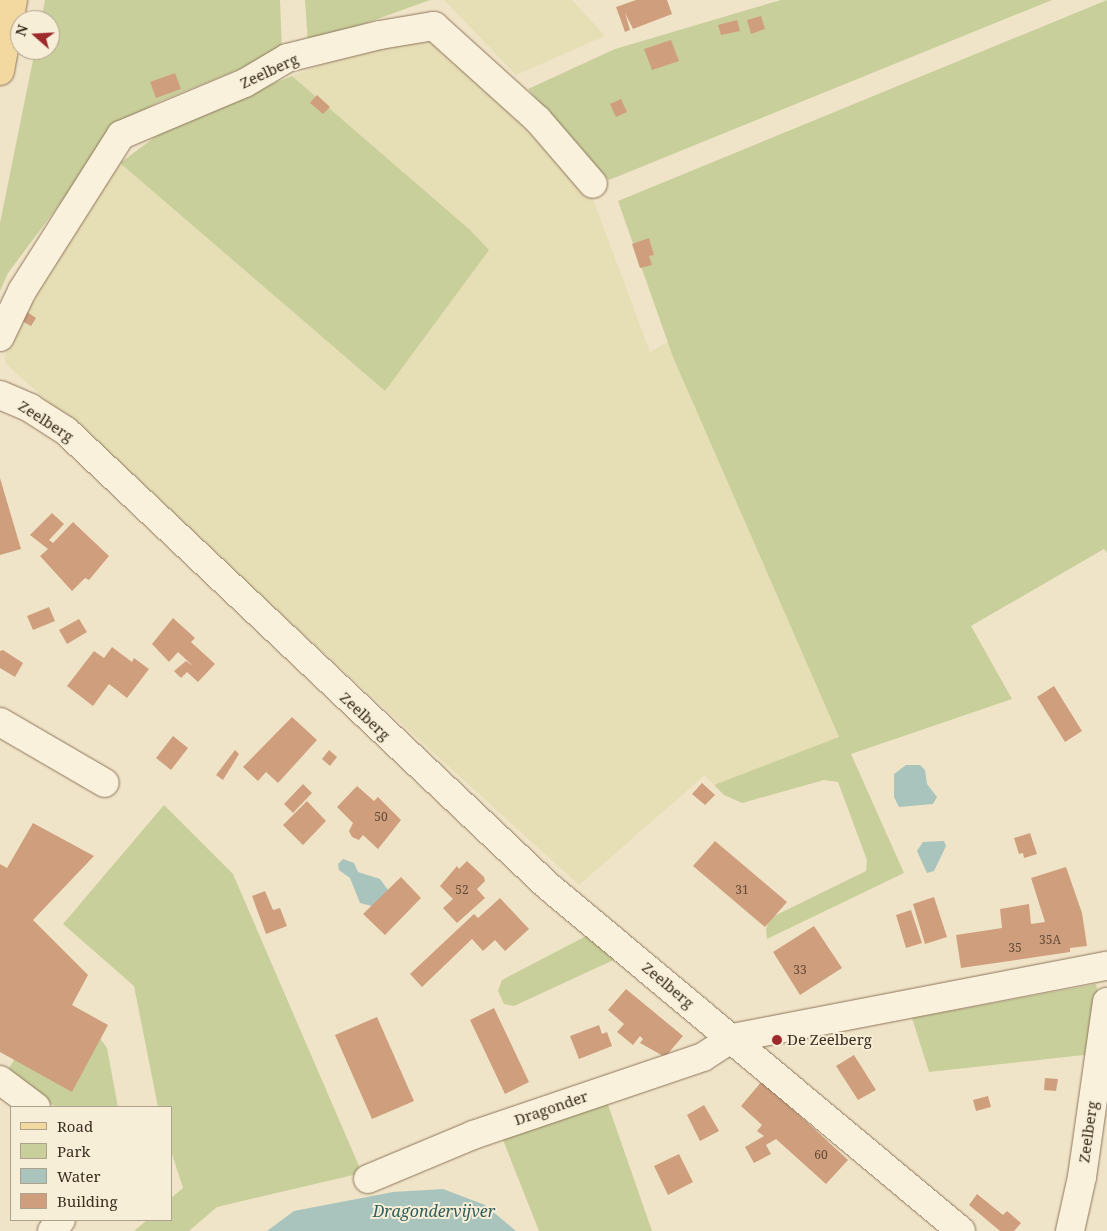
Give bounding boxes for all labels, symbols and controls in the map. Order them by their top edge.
north arrow [10,10,60,60]
text: N [11,22,32,39]
street label: Zeelberg [237,50,301,92]
street label: Zeelberg [15,397,77,445]
street label: Zeelberg [336,688,394,744]
house number: 50 [374,810,388,824]
house number: 52 [455,883,469,897]
house number: 31 [735,883,749,897]
house number: 35A [1039,933,1061,947]
house number: 35 [1008,941,1022,955]
street label: Zeelberg [638,958,698,1012]
house number: 33 [793,963,807,977]
place label: De Zeelberg [787,1031,872,1049]
marker: De Zeelberg [771,1034,783,1046]
street label: Dragonder [512,1087,590,1129]
street label: Zeelberg [1075,1100,1101,1164]
legend [10,1106,172,1221]
text: Road [57,1116,93,1136]
text: Park [57,1141,90,1161]
house number: 60 [814,1148,828,1162]
text: Water [57,1166,100,1186]
text: Building [57,1191,118,1211]
water label: Dragondervijver [373,1201,495,1221]

